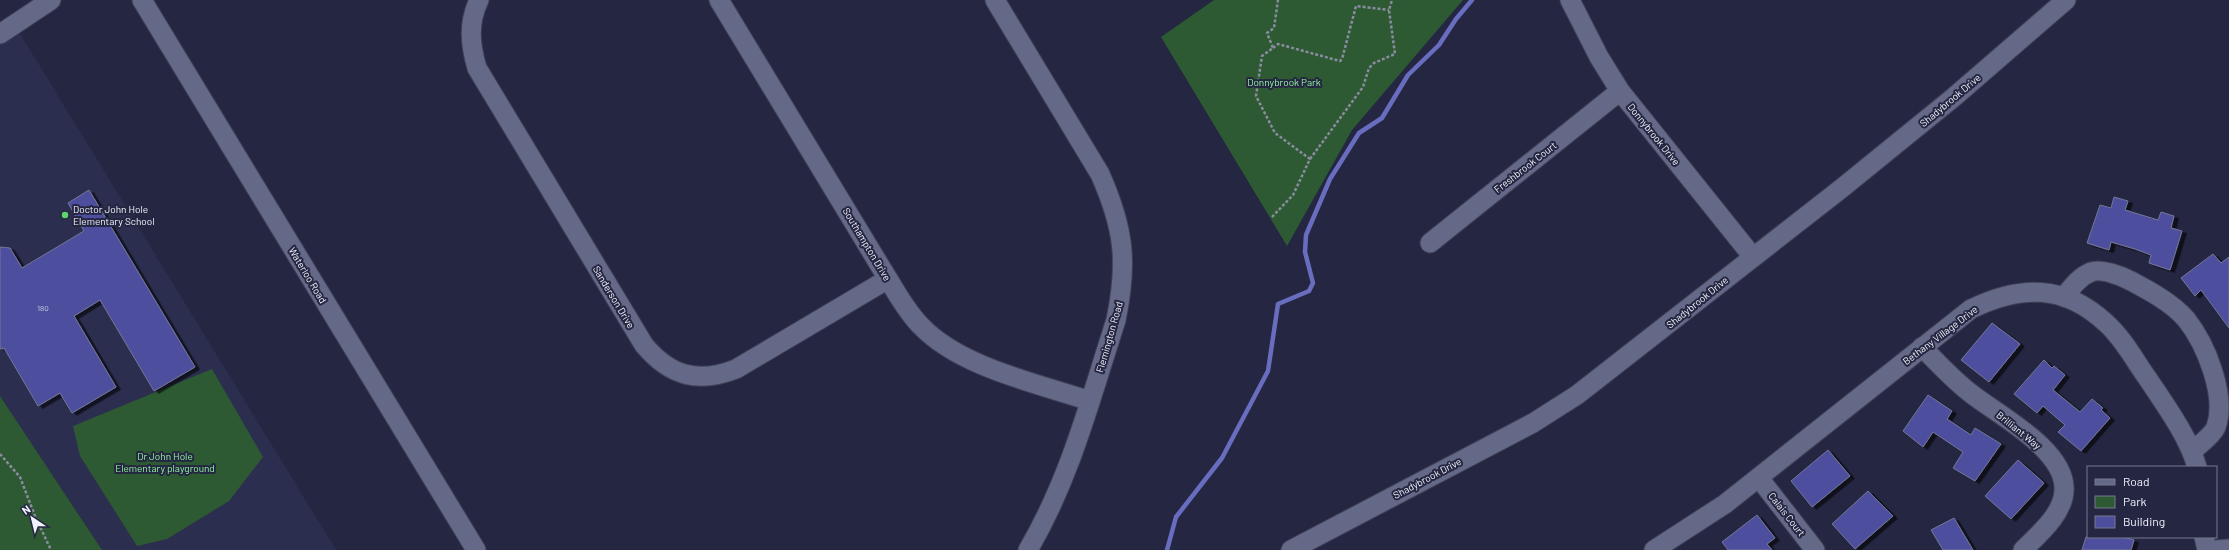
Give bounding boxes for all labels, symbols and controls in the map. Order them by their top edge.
street label: Shadybrook Drive [1917,71,1983,129]
park label: Donnybrook Park [1247,76,1321,88]
street label: Donnybrook Drive [1625,101,1683,167]
street label: Freshbrook Court [1491,139,1559,195]
place label: Doctor John Hole Elementary School [73,203,154,227]
street label: Southampton Drive [840,205,894,283]
marker: Doctor John Hole Elementary School [60,210,70,220]
street label: Waterloo Road [287,245,329,305]
street label: Sanderson Drive [591,264,637,330]
street label: Shadybrook Drive [1664,274,1730,330]
street label: Flemington Road [1093,300,1125,374]
house number: 180 [37,303,49,313]
street label: Bethany Village Drive [1900,303,1980,367]
street label: Brilliant Way [1994,408,2044,452]
park label: Dr John Hole Elementary playground [115,450,215,474]
street label: Shadybrook Drive [1391,455,1463,501]
legend [2087,466,2217,538]
text: Road [2123,474,2150,488]
street label: Calais Court [1766,490,1808,539]
text: Park [2123,494,2147,508]
north arrow [12,498,52,538]
text: N [19,502,33,517]
text: Building [2123,514,2165,528]

